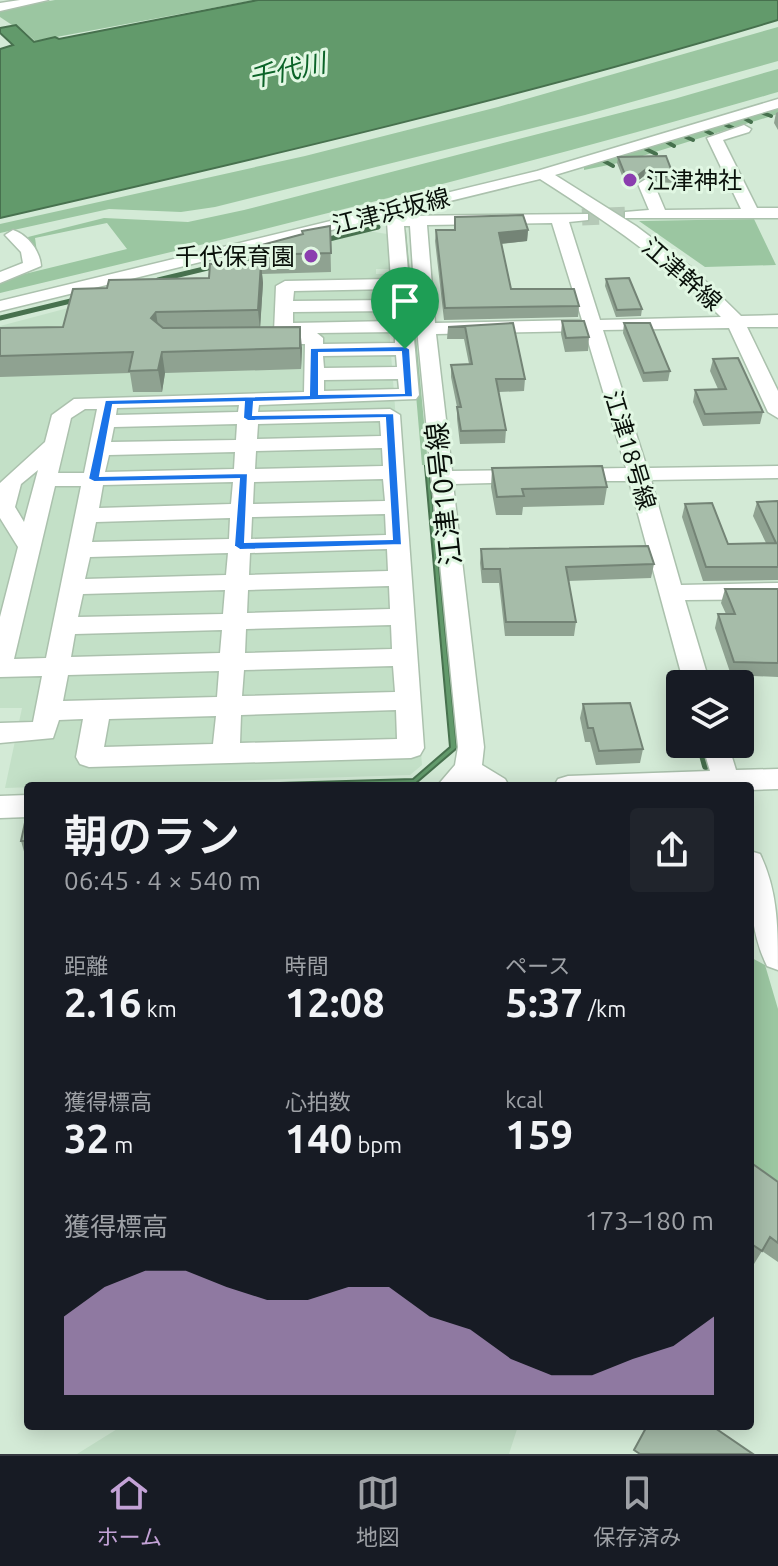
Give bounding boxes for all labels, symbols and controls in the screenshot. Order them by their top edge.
water label: 千代川 [246,47,331,92]
place label: 江津神社 [646,167,742,194]
marker: 江津神社 [621,171,639,189]
street label: 江津浜坂線 [330,183,452,239]
street label: 江津幹線 [637,232,727,316]
place label: 千代保育園 [175,243,295,270]
marker: 千代保育園 [302,247,320,265]
pin [371,267,439,349]
icon: arrive [383,279,427,323]
street label: 江津18号線 [599,387,661,513]
street label: 江津10号線 [420,421,466,567]
map controls [666,670,754,758]
button: layers [666,670,754,758]
button: share [630,808,714,892]
text: 朝のラン [64,811,240,860]
text: 06:45 · 4 × 540 m [64,866,261,895]
text: 距離 [64,953,108,978]
text: 時間 [285,953,329,978]
text: ペース [505,953,570,978]
text: 2.16 [64,980,142,1025]
text: 12:08 [285,980,385,1025]
text: 5:37 [505,980,583,1025]
text: km [142,996,177,1021]
text: /km [583,996,626,1021]
text: kcal [505,1087,543,1112]
text: 獲得標高 [64,1089,152,1114]
text: 心拍数 [285,1089,351,1114]
text: 159 [505,1112,573,1157]
text: 32 [64,1116,109,1161]
text: 140 [285,1116,352,1161]
text: m [109,1132,133,1157]
text: bpm [352,1132,402,1157]
text: 173–180 m [585,1206,714,1235]
text: 獲得標高 [64,1212,168,1241]
tab: ホーム [97,1471,162,1551]
tab: 地図 [356,1471,400,1551]
tab: 保存済み [593,1471,681,1551]

